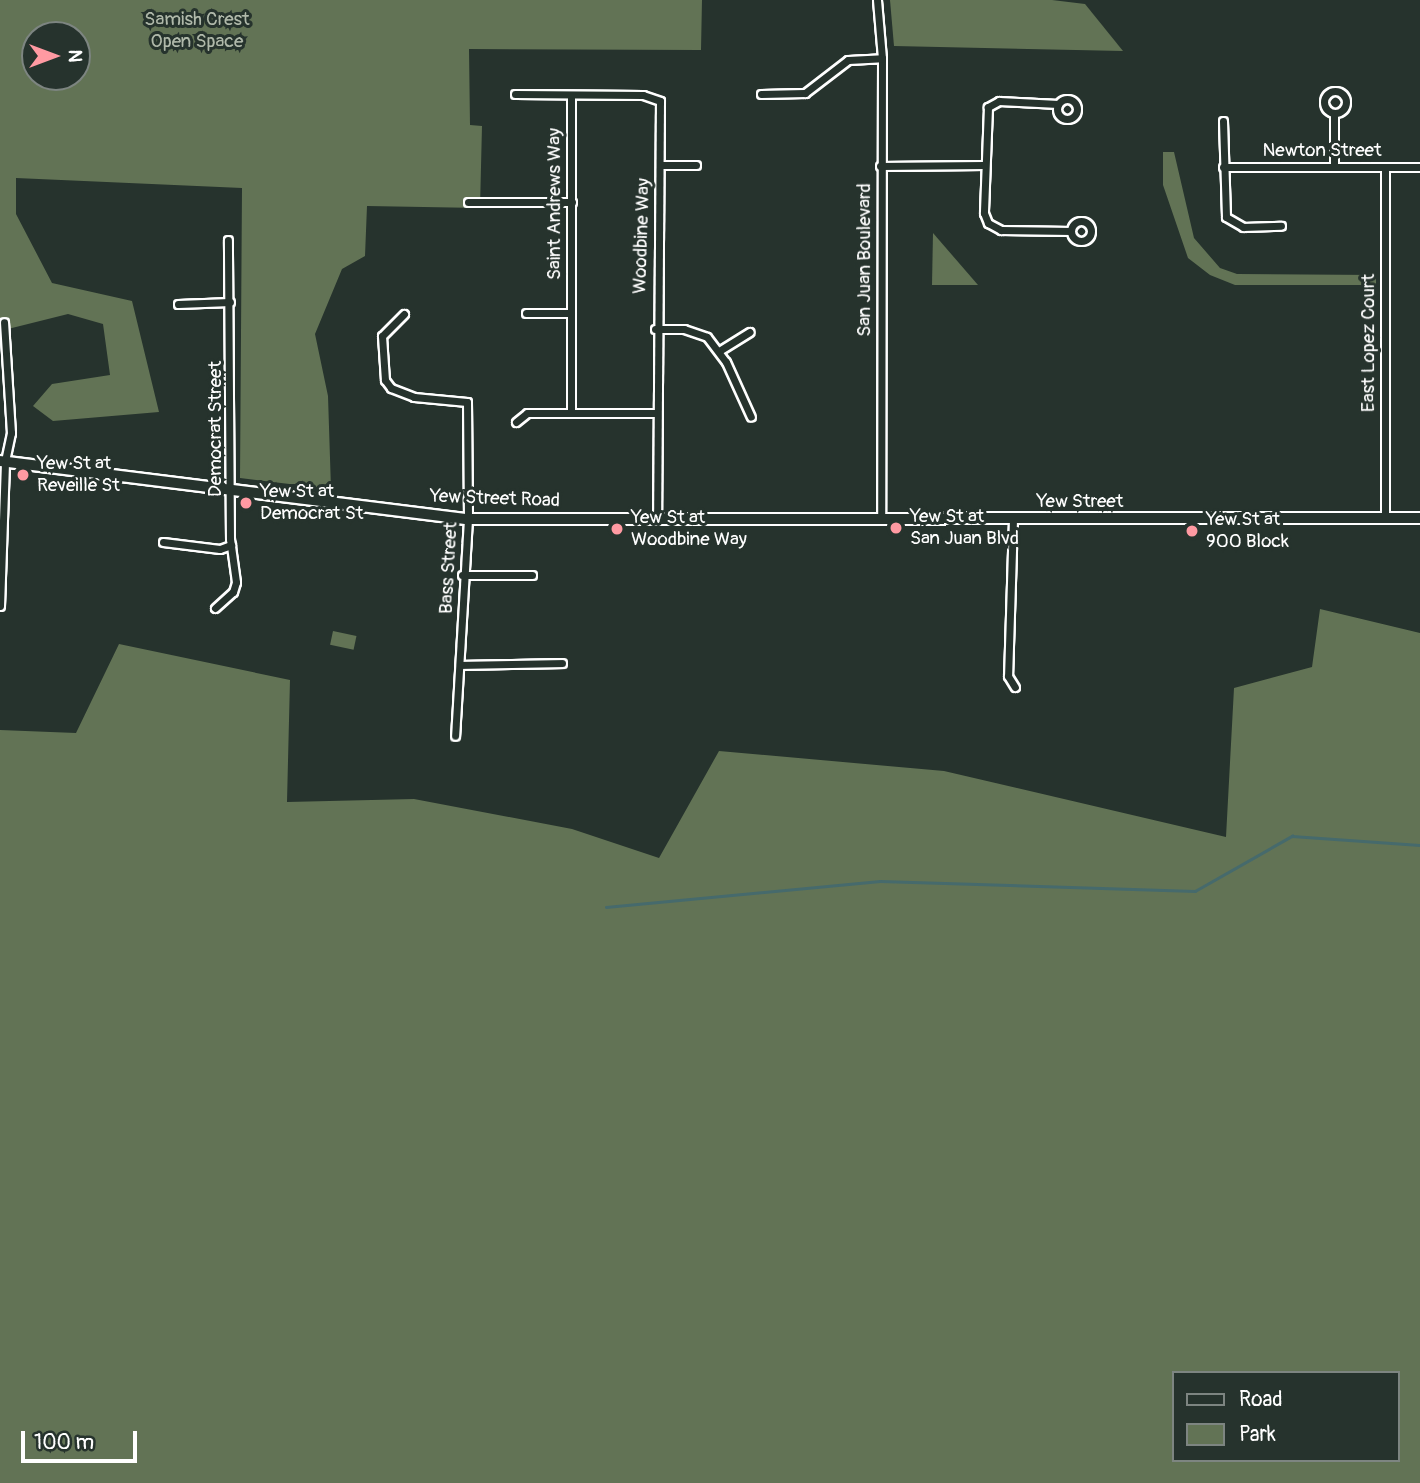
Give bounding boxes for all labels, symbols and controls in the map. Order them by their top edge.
park label: Samish Crest Open Space [144,9,250,53]
north arrow [21,21,91,91]
text: N [63,50,87,62]
street label: Saint Andrews Way [544,128,566,280]
street label: Newton Street [1262,140,1382,162]
street label: Woodbine Way [629,178,655,294]
street label: San Juan Boulevard [854,183,876,337]
street label: East Lopez Court [1358,274,1380,412]
street label: Democrat Street [205,361,227,497]
place label: Yew St at Reveille St [37,453,120,497]
marker: Yew St at Reveille St [15,467,31,483]
place label: Yew St at Democrat St [260,481,363,525]
street label: Yew Street Road [430,485,560,513]
street label: Yew Street [1037,491,1123,513]
marker: Yew St at Democrat St [238,495,254,511]
place label: Yew St at San Juan Blvd [910,506,1019,550]
place label: Yew St at Woodbine Way [631,507,747,551]
place label: Yew St at 900 Block [1206,509,1289,553]
marker: Yew St at San Juan Blvd [888,520,904,536]
street label: Bass Street [435,521,463,615]
marker: Yew St at Woodbine Way [609,521,625,537]
marker: Yew St at 900 Block [1184,523,1200,539]
legend [1172,1371,1399,1462]
text: Road [1239,1386,1283,1413]
scale bar [24,1416,140,1460]
text: Park [1239,1421,1276,1448]
text: 100 m [34,1429,94,1456]

